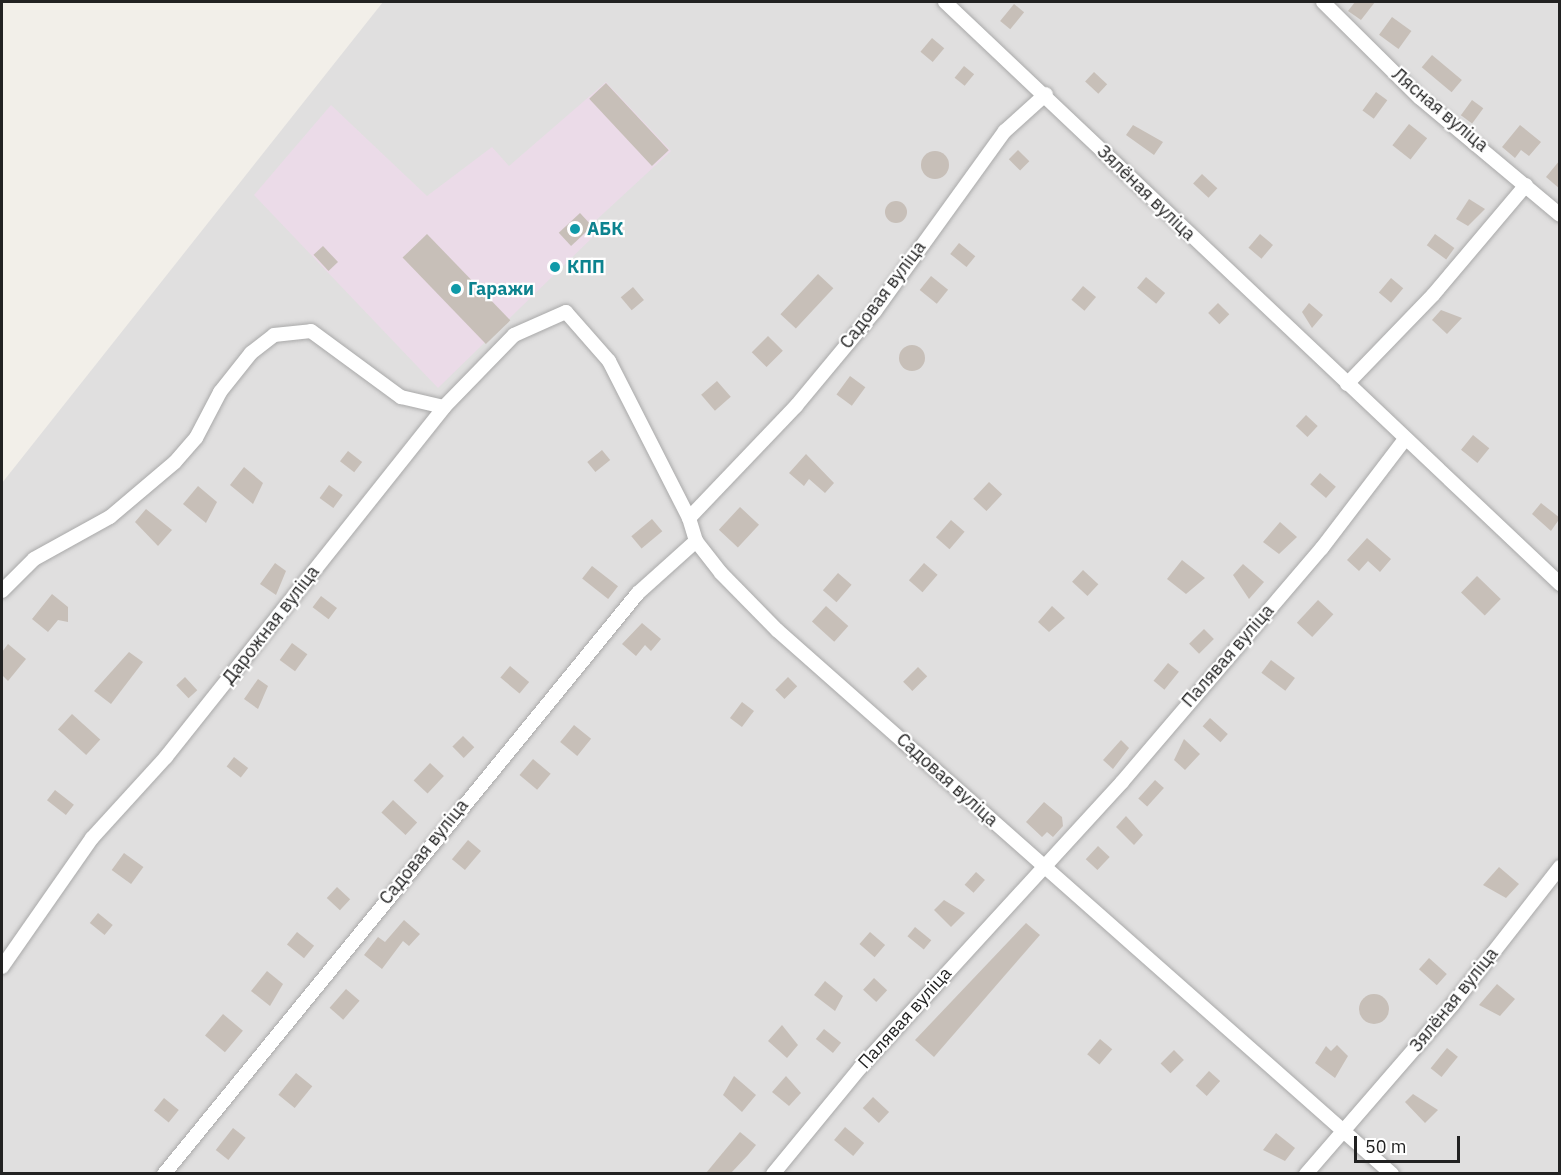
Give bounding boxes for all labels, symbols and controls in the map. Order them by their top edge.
street label: Лясная вуліца [1388,64,1492,156]
street label: Зялёная вуліца [1092,141,1200,245]
place label: АБК [587,218,623,240]
marker: АБК [568,222,582,236]
street label: Садовая вуліца [836,237,930,353]
place label: КПП [567,256,605,278]
marker: КПП [548,260,562,274]
place label: Гаражи [468,278,534,300]
marker: Гаражи [449,282,463,296]
street label: Дарожная вуліца [218,561,324,689]
street label: Палявая вуліца [1177,600,1279,712]
street label: Садовая вуліца [892,729,1002,831]
street label: Садовая вуліца [375,795,473,909]
street label: Зялёная вуліца [1405,943,1503,1057]
street label: Палявая вуліца [854,963,956,1073]
scale bar [1357,1124,1464,1162]
text: 50 m [1365,1135,1407,1158]

